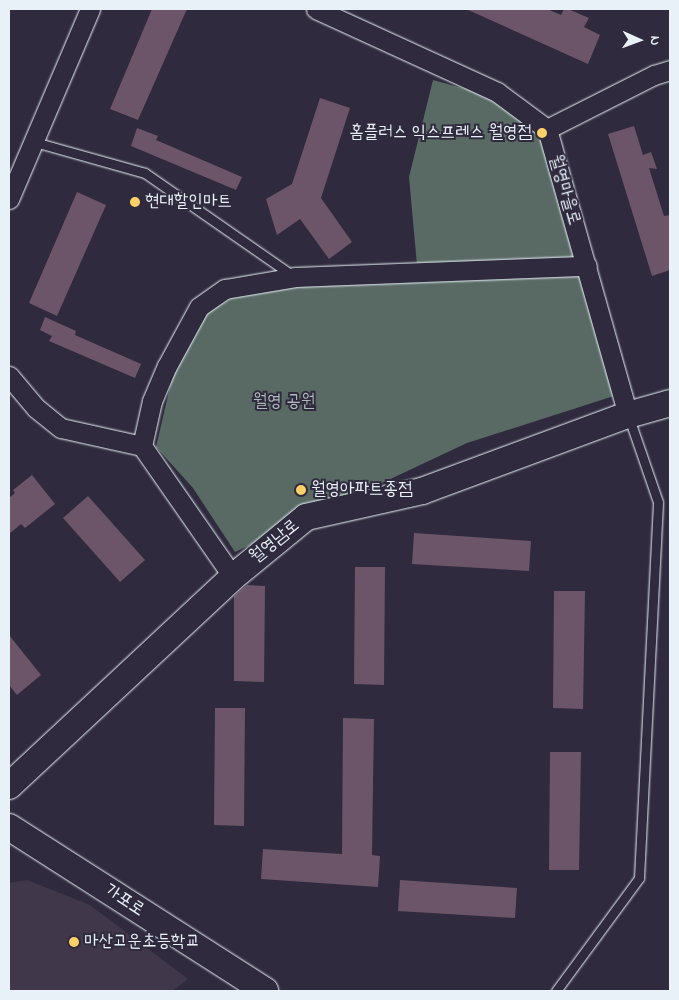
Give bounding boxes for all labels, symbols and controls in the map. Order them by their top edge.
north arrow [614,15,664,65]
text: N [644,35,665,46]
place label: 홈플러스 익스프레스 월영점 [349,122,532,144]
marker: 홈플러스 익스프레스 월영점 [536,127,548,139]
street label: 월영마을로 [544,152,584,228]
place label: 현대할인마트 [145,191,232,213]
marker: 현대할인마트 [129,196,141,208]
park label: 월영 공원 [253,391,315,413]
place label: 월영아파트종점 [311,479,412,501]
marker: 월영아파트종점 [295,484,307,496]
street label: 월영남로 [246,515,304,569]
street label: 가포로 [100,880,148,922]
place label: 마산고운초등학교 [84,931,200,953]
marker: 마산고운초등학교 [68,936,80,948]

